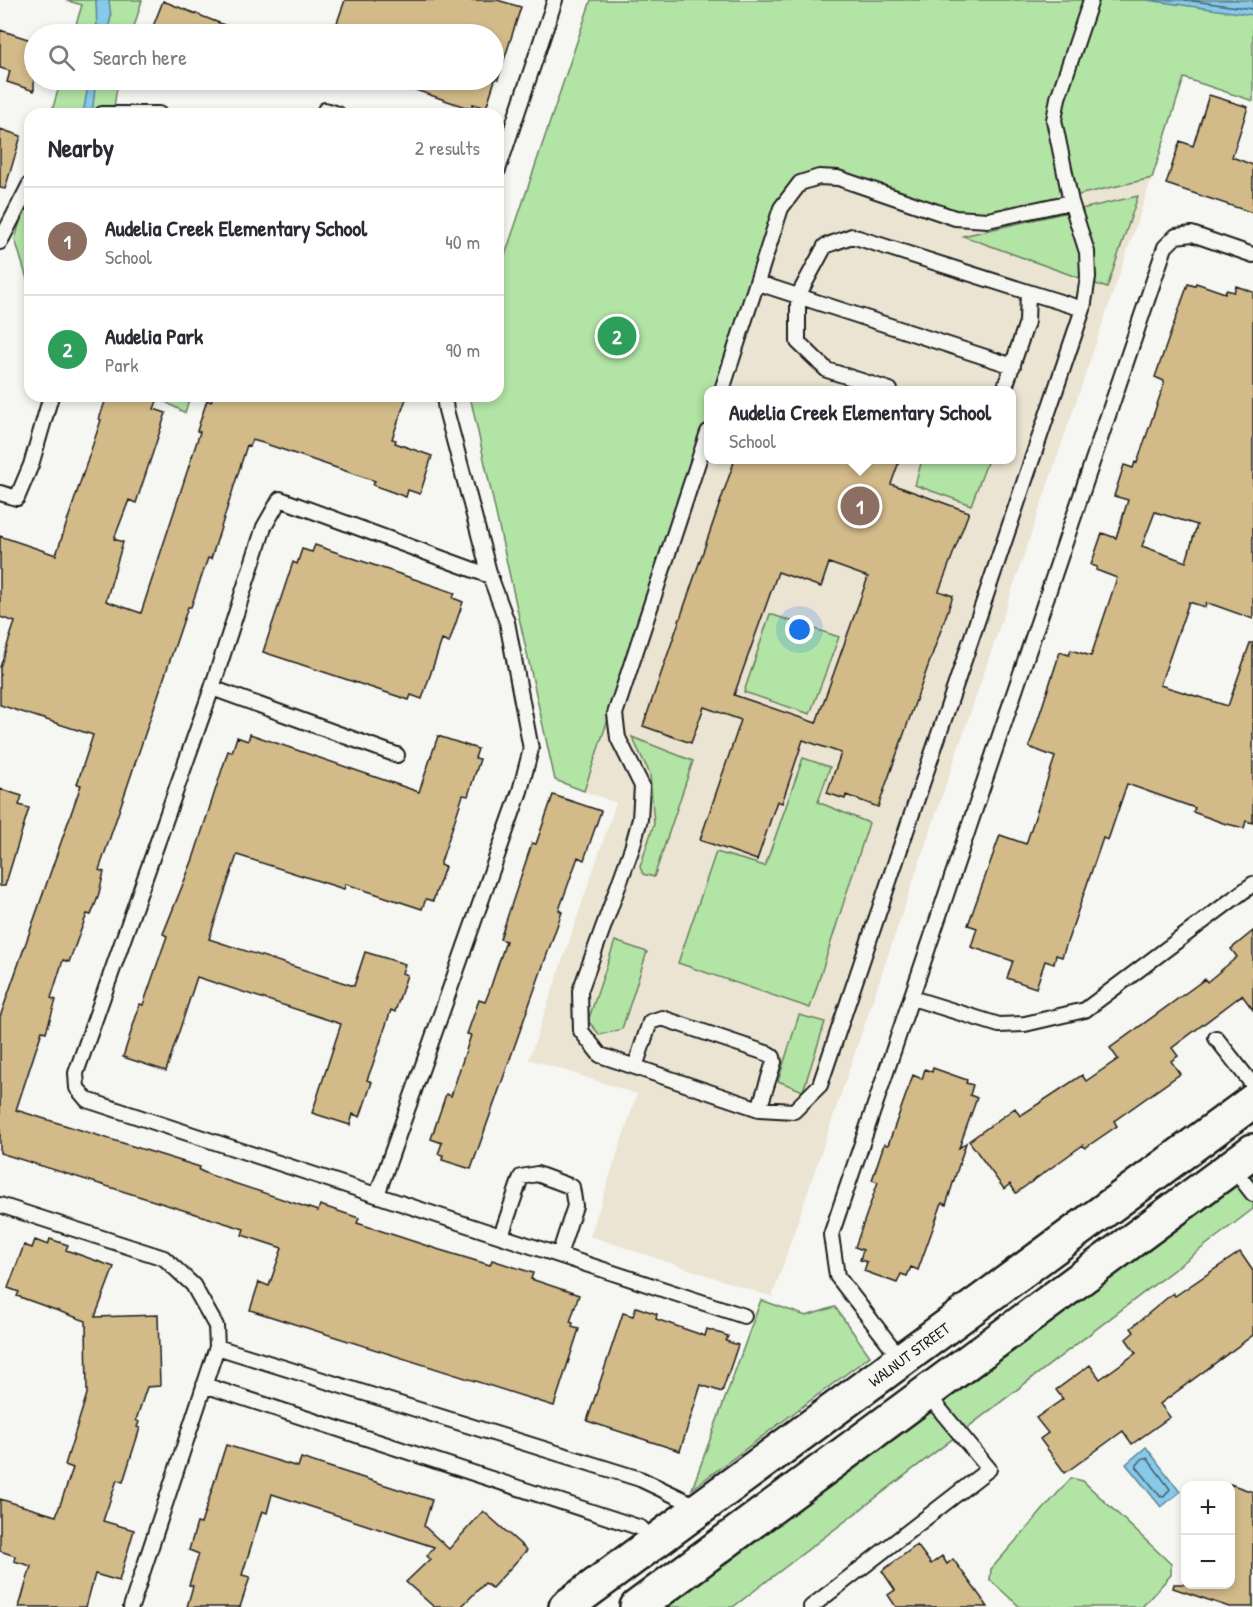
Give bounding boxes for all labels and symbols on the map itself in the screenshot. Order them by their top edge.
pin: 2 [598,314,636,358]
pin: 1 [840,484,880,528]
your location [785,615,814,644]
street label: WALNUT STREET [864,1317,955,1392]

